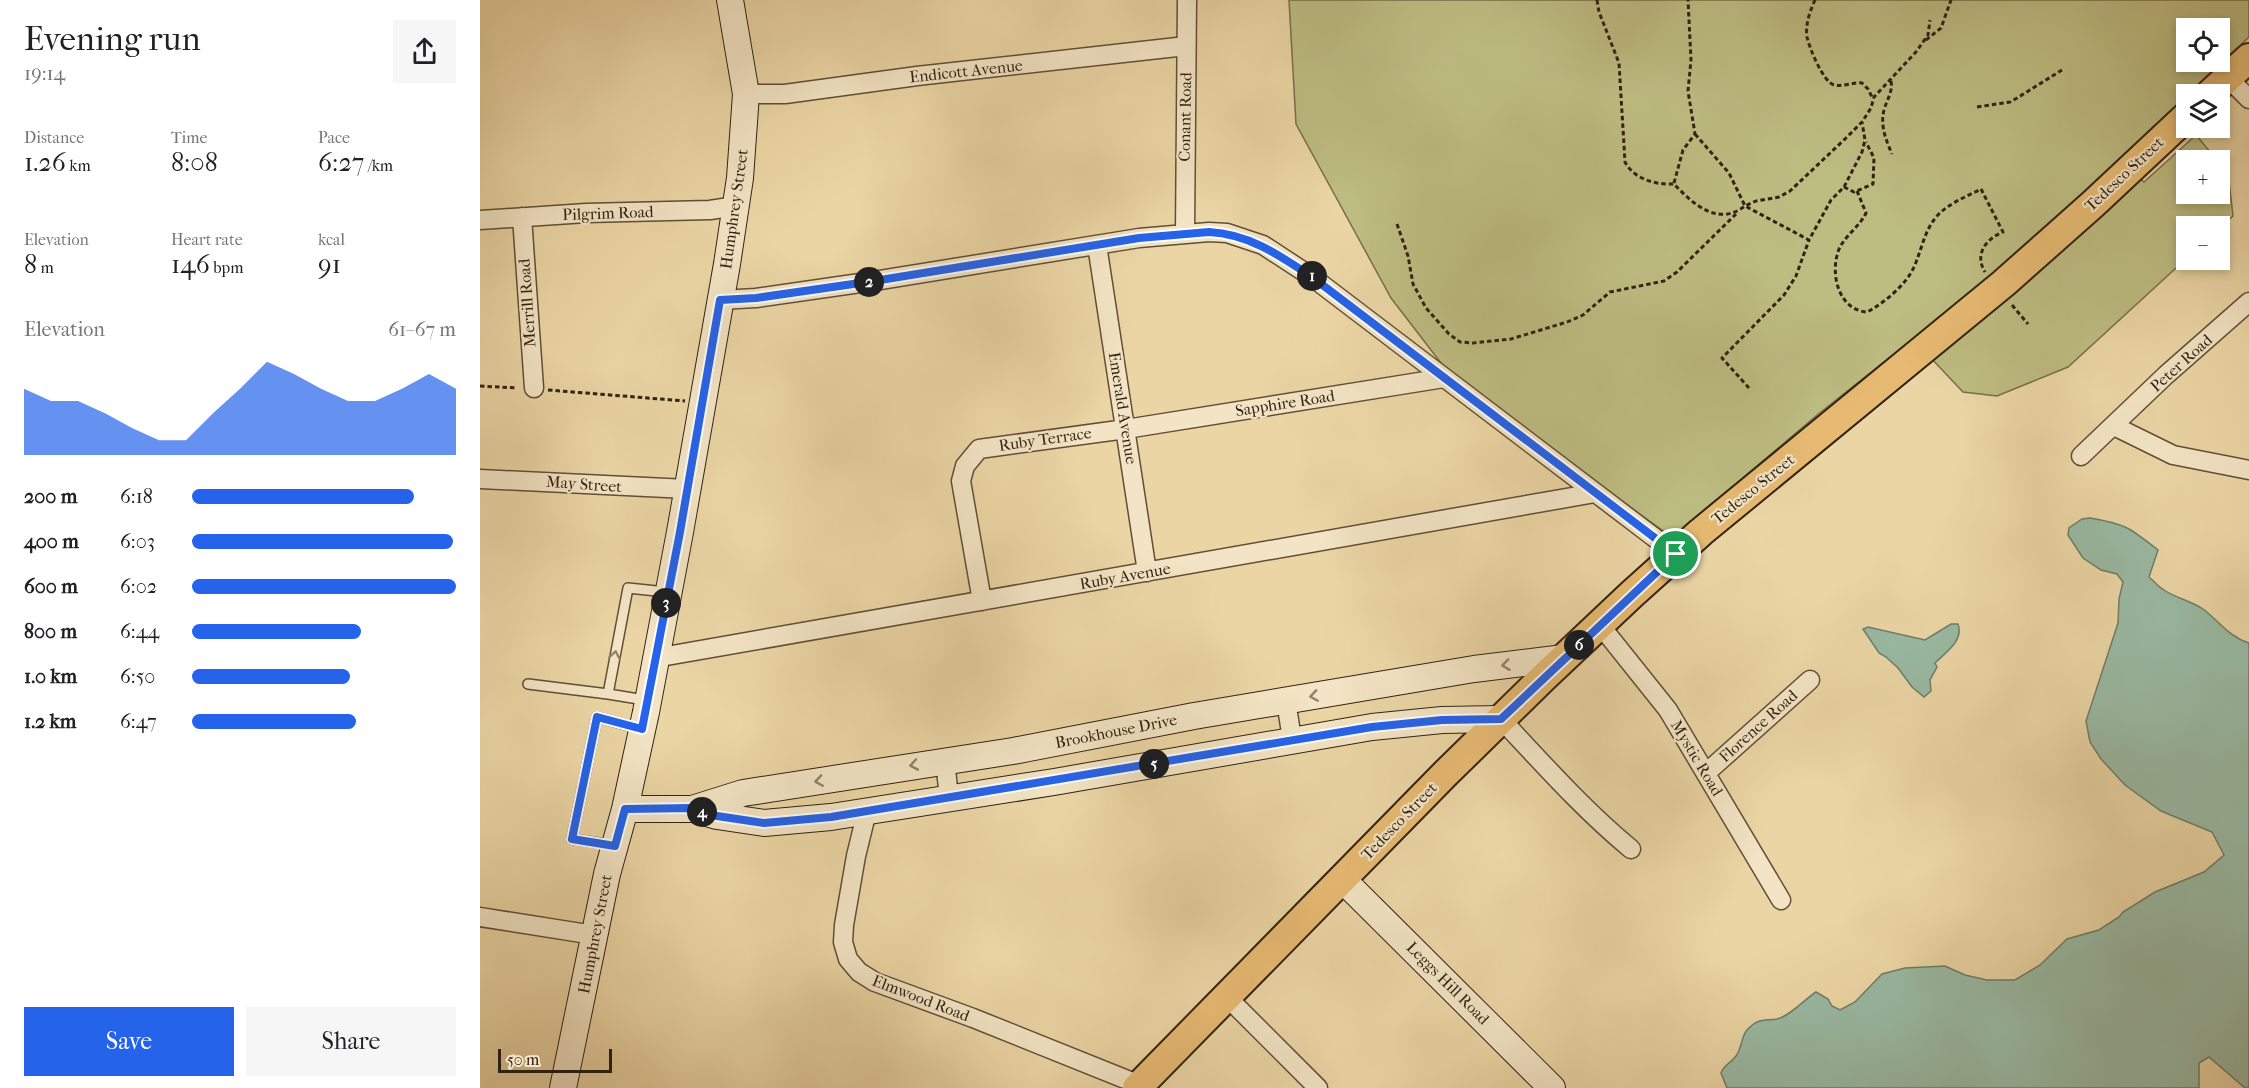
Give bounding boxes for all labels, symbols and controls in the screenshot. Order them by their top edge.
map controls [2176,18,2230,270]
button: locate [2176,18,2230,72]
text: Evening run [24,20,201,59]
button: share [393,20,456,83]
street label: Endicott Avenue [908,56,1024,86]
text: 19:14 [24,62,65,85]
street label: Conant Road [1175,72,1195,162]
button: layers [2176,84,2230,138]
text: Distance [24,128,84,147]
text: Time [171,128,207,147]
text: Pace [318,128,350,147]
street label: Tedesco Street [2081,133,2168,215]
text: 1.26 [24,147,66,178]
text: 8:08 [171,147,218,178]
text: 6:27 [318,147,364,178]
street label: Humphrey Street [716,148,752,270]
button: + [2176,150,2230,204]
text: km [66,156,91,175]
text: /km [364,156,393,175]
street label: Pilgrim Road [562,202,654,224]
button: − [2176,216,2230,270]
text: Elevation [24,230,89,249]
text: Heart rate [171,230,243,249]
text: kcal [318,230,345,249]
text: 8 [24,249,37,280]
text: 146 [171,249,210,280]
text: 91 [318,249,341,280]
text: m [37,258,54,277]
text: bpm [210,258,243,277]
street label: Merrill Road [514,258,540,348]
pin: 1 [1297,261,1327,291]
text: 1 [1309,266,1315,285]
pin: 2 [854,267,884,297]
text: 2 [865,272,873,291]
text: Elevation [24,318,105,341]
text: 61–67 m [388,318,456,341]
street label: Peter Road [2146,330,2216,396]
street label: Emerald Avenue [1105,351,1141,465]
street label: Sapphire Road [1234,386,1336,420]
street label: Ruby Terrace [997,423,1093,455]
street label: Tedesco Street [1708,450,1798,528]
street label: May Street [545,472,623,496]
text: 200 m [24,485,77,508]
text: 6:18 [120,485,153,508]
pin [1650,528,1701,579]
text: 400 m [24,530,79,553]
text: 6:03 [120,530,155,553]
icon: arrive [1659,537,1692,570]
street label: Ruby Avenue [1078,559,1172,593]
text: 600 m [24,575,78,598]
text: 6:02 [120,575,157,598]
pin: 3 [651,588,681,618]
text: 3 [663,593,669,612]
text: 800 m [24,620,77,643]
text: 6:44 [120,620,159,643]
pin: 6 [1564,630,1594,660]
text: 6 [1575,635,1583,654]
one-way arrow [608,650,621,660]
one-way arrow [1502,658,1511,671]
text: 1.0 km [24,665,77,688]
text: 6:50 [120,665,155,688]
street label: Florence Road [1715,686,1801,766]
one-way arrow [1309,690,1318,702]
text: 1.2 km [24,710,77,733]
text: 6:47 [120,710,157,733]
street label: Brookhouse Drive [1053,710,1179,752]
street label: Mystic Road [1667,717,1727,800]
pin: 5 [1139,749,1169,779]
text: 5 [1151,754,1157,773]
one-way arrow [909,758,919,771]
one-way arrow [814,774,823,786]
street label: Tedesco Street [1357,778,1441,864]
pin: 4 [687,797,717,827]
text: 4 [697,802,707,821]
street label: Humphrey Street [574,873,616,995]
street label: Leggs Hill Road [1403,938,1494,1029]
street label: Elmwood Road [870,971,973,1025]
button: Save [24,1007,234,1076]
button: Share [246,1007,456,1076]
scale bar [498,1046,612,1074]
text: 50 m [507,1050,539,1069]

